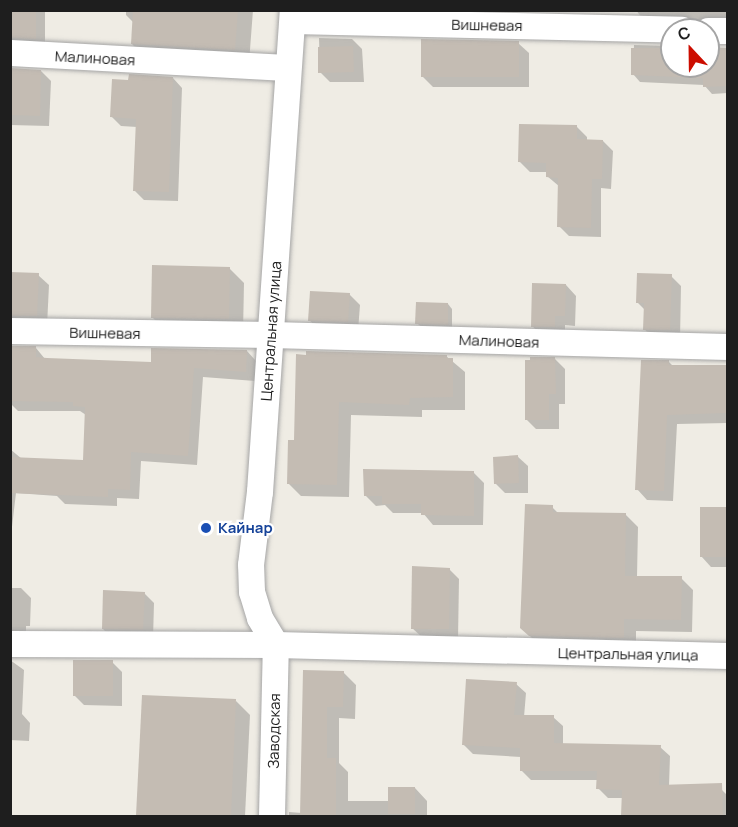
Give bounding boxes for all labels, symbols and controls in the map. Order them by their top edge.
street label: Вишневая [451,15,523,35]
north arrow [660,18,720,78]
text: С [674,21,694,46]
street label: Малиновая [54,47,136,69]
street label: Центральная улица [257,260,285,402]
street label: Вишневая [69,323,141,343]
street label: Малиновая [458,331,540,351]
place label: Кайнар [218,519,273,537]
marker: Кайнар [199,521,213,535]
street label: Центральная улица [558,644,698,664]
street label: Заводская [264,693,284,769]

